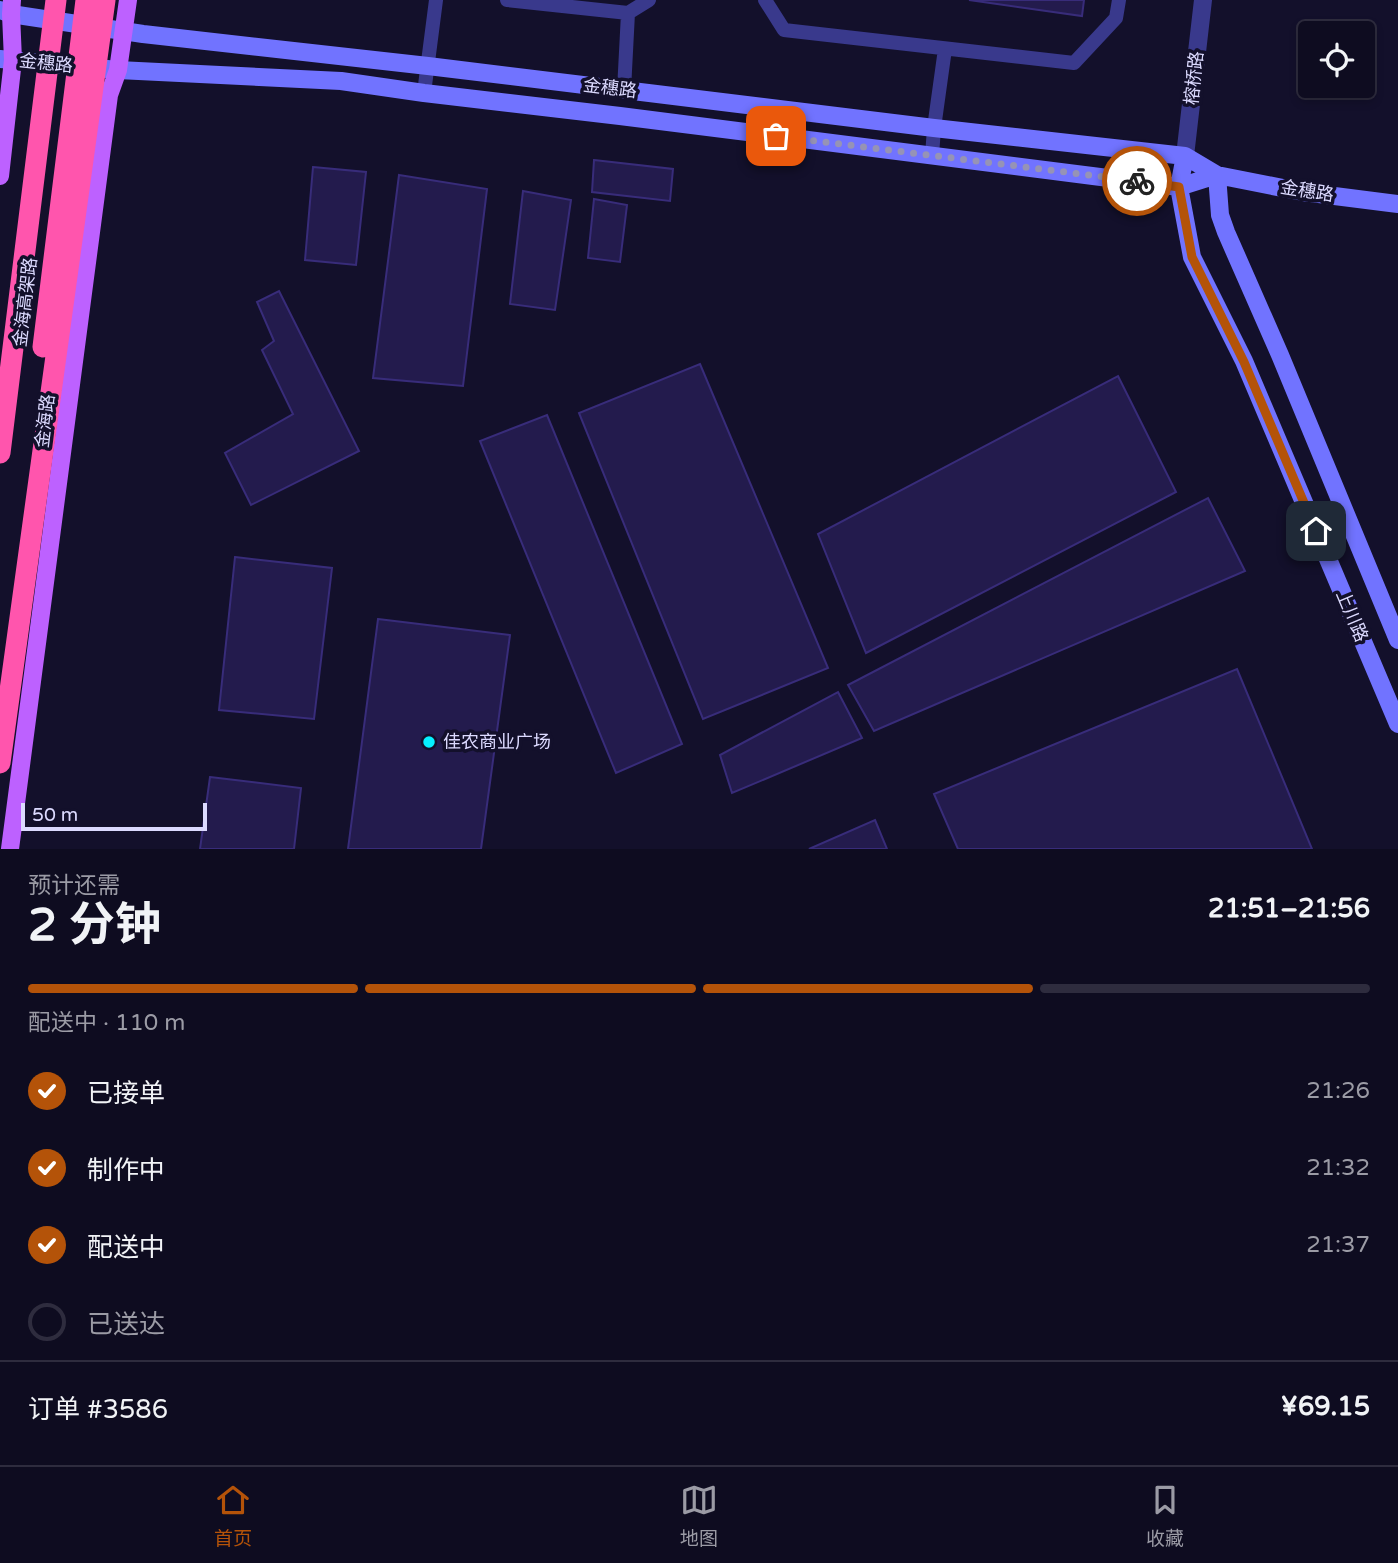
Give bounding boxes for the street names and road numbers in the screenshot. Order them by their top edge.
street label: 金穗路 [18,49,74,77]
street label: 榕桥路 [1180,50,1208,106]
street label: 金穗路 [582,74,638,102]
street label: 金穗路 [1279,176,1335,206]
street label: 金海高架路 [9,256,41,348]
street label: 金海路 [31,393,59,449]
street label: 上川路 [1331,587,1373,645]

